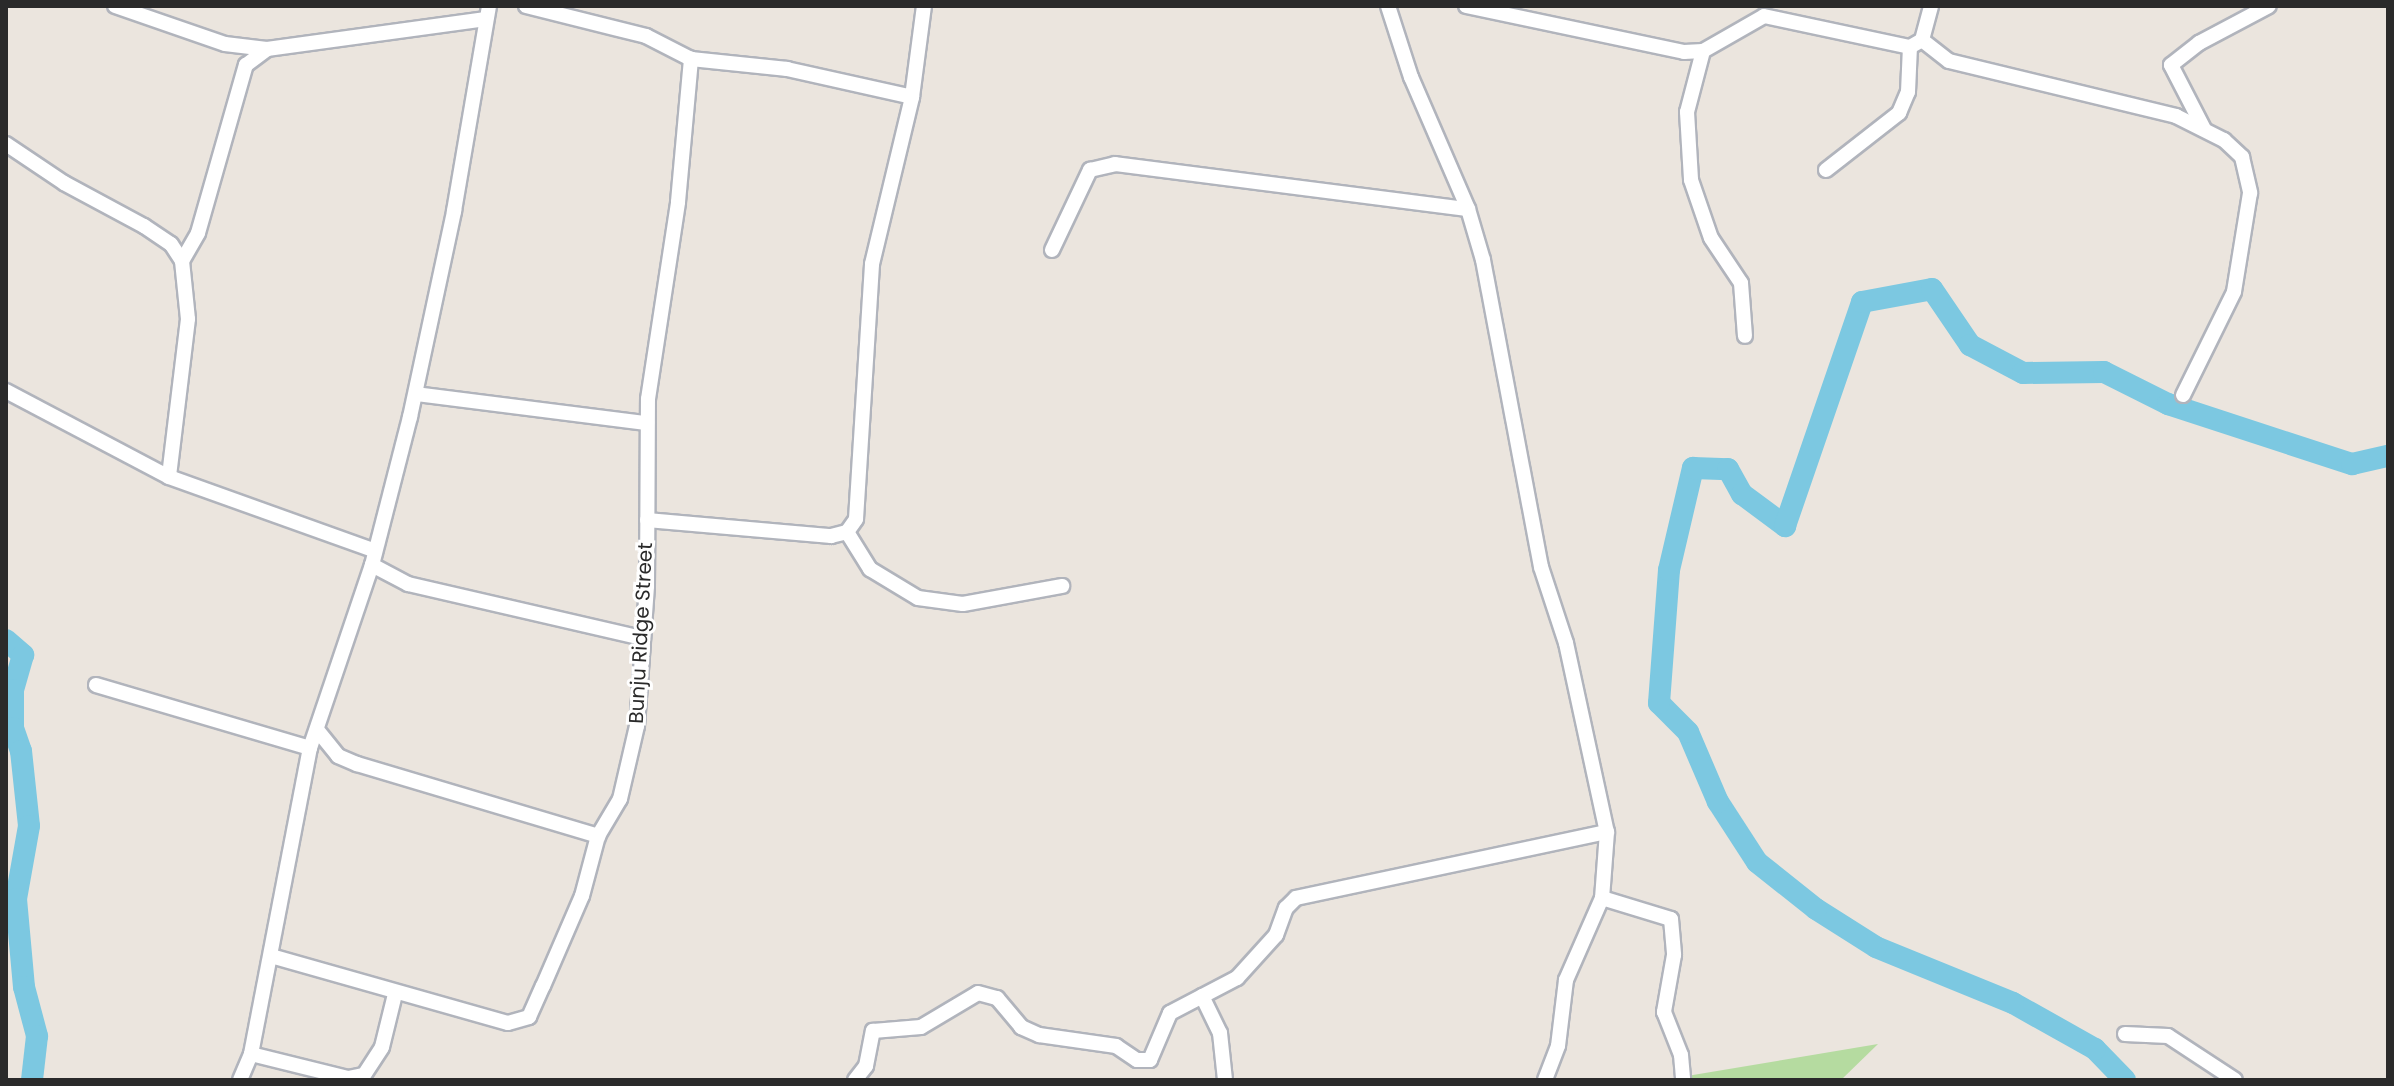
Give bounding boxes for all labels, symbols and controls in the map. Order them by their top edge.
street label: Bunju Ridge Street [624,542,658,724]

